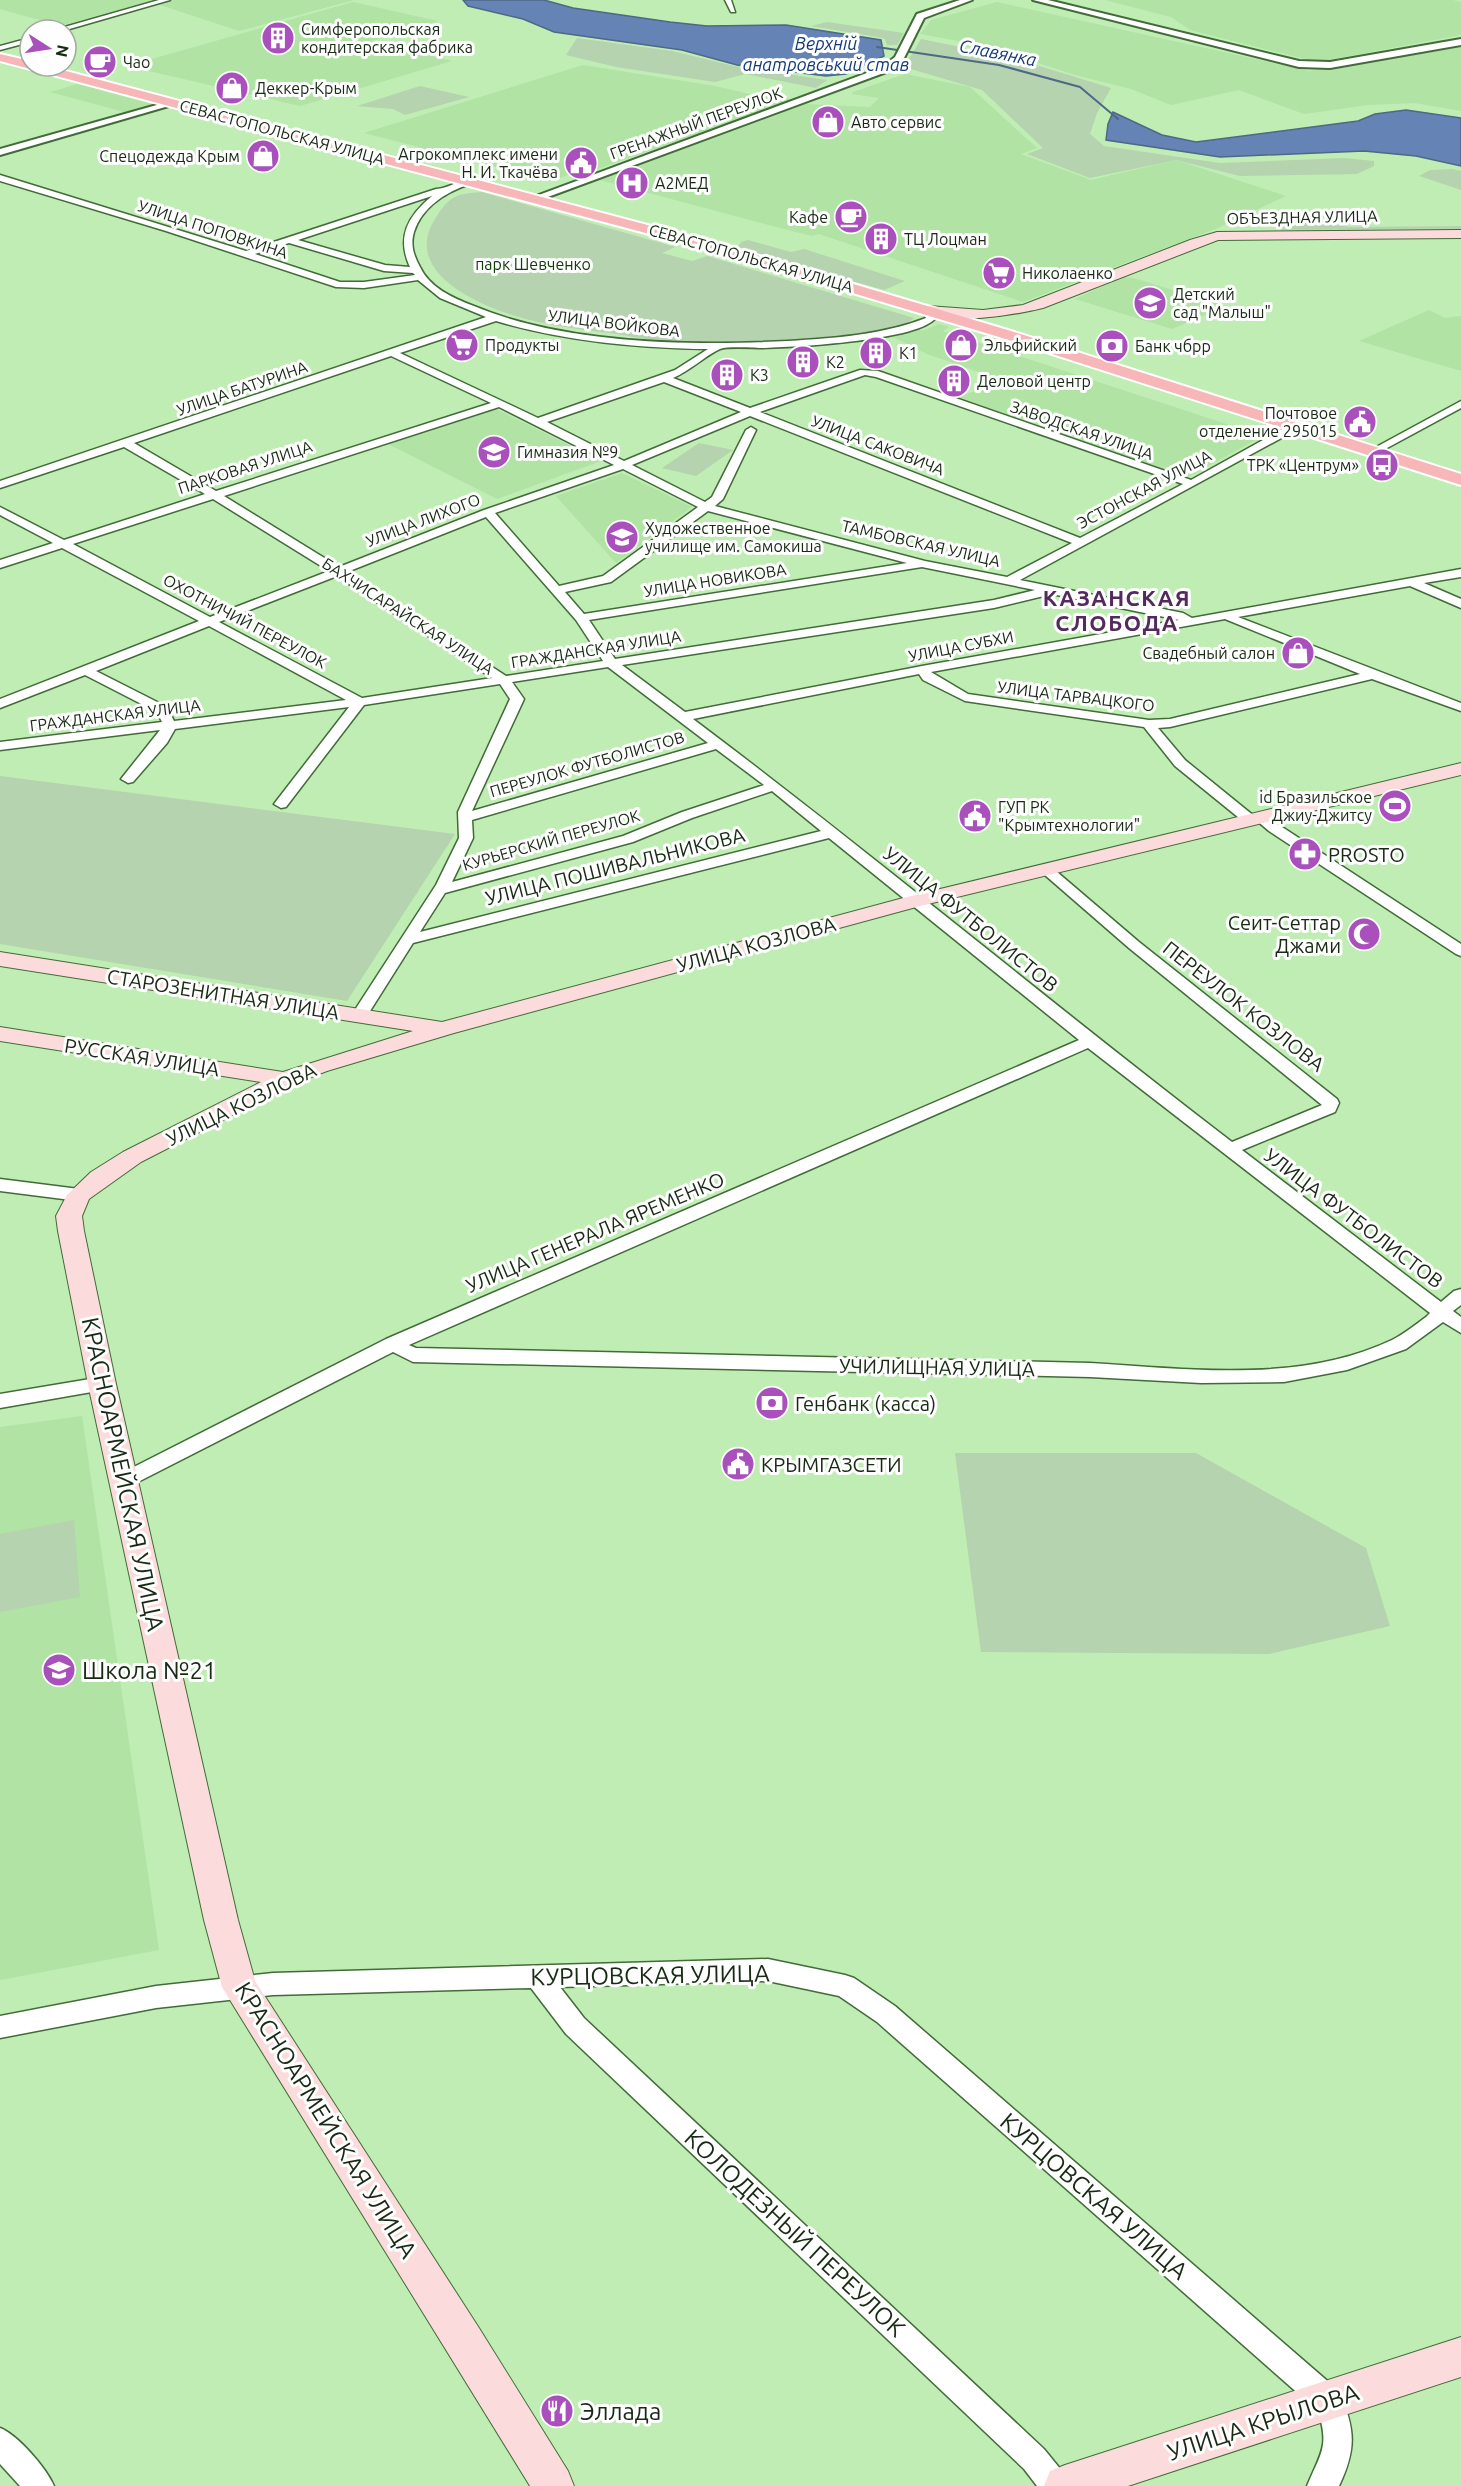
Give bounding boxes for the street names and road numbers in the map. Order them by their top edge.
street label: ГРЕНАЖНЫЙ ПЕРЕУЛОК [607,82,785,163]
street label: СЕВАСТОПОЛЬСКАЯ УЛИЦА [178,96,387,168]
street label: УЛИЦА ПОПОВКИНА [136,196,291,262]
street label: ОБЪЕЗДНАЯ УЛИЦА [1226,207,1378,227]
street label: СЕВАСТОПОЛЬСКАЯ УЛИЦА [647,220,856,296]
street label: УЛИЦА ВОЙКОВА [547,305,682,340]
street label: УЛИЦА БАТУРИНА [174,357,310,419]
street label: ЗАВОДСКАЯ УЛИЦА [1008,397,1156,463]
street label: УЛИЦА САКОВИЧА [809,411,947,479]
street label: ПАРКОВАЯ УЛИЦА [176,437,315,497]
street label: ЭСТОНСКАЯ УЛИЦА [1074,446,1215,532]
street label: УЛИЦА ЛИХОГО [363,490,483,550]
street label: ТАМБОВСКАЯ УЛИЦА [840,516,1002,570]
street label: БАХЧИСАРАЙСКАЯ УЛИЦА [319,553,498,678]
street label: УЛИЦА НОВИКОВА [643,560,788,600]
street label: ОХОТНИЧИЙ ПЕРЕУЛОК [160,569,330,672]
street label: ГРАЖДАНСКАЯ УЛИЦА [510,627,683,671]
street label: УЛИЦА СУБХИ [907,627,1015,665]
street label: УЛИЦА ТАРВАЦКОГО [996,677,1156,715]
street label: ГРАЖДАНСКАЯ УЛИЦА [29,696,202,734]
street label: ПЕРЕУЛОК ФУТБОЛИСТОВ [488,728,686,800]
street label: КУРЬЕРСКИЙ ПЕРЕУЛОК [460,805,642,874]
street label: УЛИЦА ПОШИВАЛЬНИКОВА [483,823,747,909]
street label: УЛИЦА ФУТБОЛИСТОВ [879,842,1063,996]
street label: УЛИЦА КОЗЛОВА [674,912,838,976]
street label: ПЕРЕУЛОК КОЗЛОВА [1159,936,1329,1076]
street label: СТАРОЗЕНИТНАЯ УЛИЦА [105,964,341,1024]
street label: РУССКАЯ УЛИЦА [63,1033,221,1081]
street label: УЛИЦА КОЗЛОВА [162,1058,320,1150]
street label: УЛИЦА ФУТБОЛИСТОВ [1260,1143,1448,1293]
street label: УЛИЦА ГЕНЕРАЛА ЯРЕМЕНКО [462,1167,728,1297]
street label: КРАСНОАРМЕЙСКАЯ УЛИЦА [77,1314,171,1634]
street label: УЧИЛИЩНАЯ УЛИЦА [839,1354,1035,1380]
street label: КУРЦОВСКАЯ УЛИЦА [530,1959,770,1991]
street label: КРАСНОАРМЕЙСКАЯ УЛИЦА [230,1977,423,2263]
street label: КУРЦОВСКАЯ УЛИЦА [995,2107,1193,2285]
street label: КОЛОДЕЗНЫЙ ПЕРЕУЛОК [679,2123,912,2342]
street label: УЛИЦА КРЫЛОВА [1164,2378,1363,2466]

